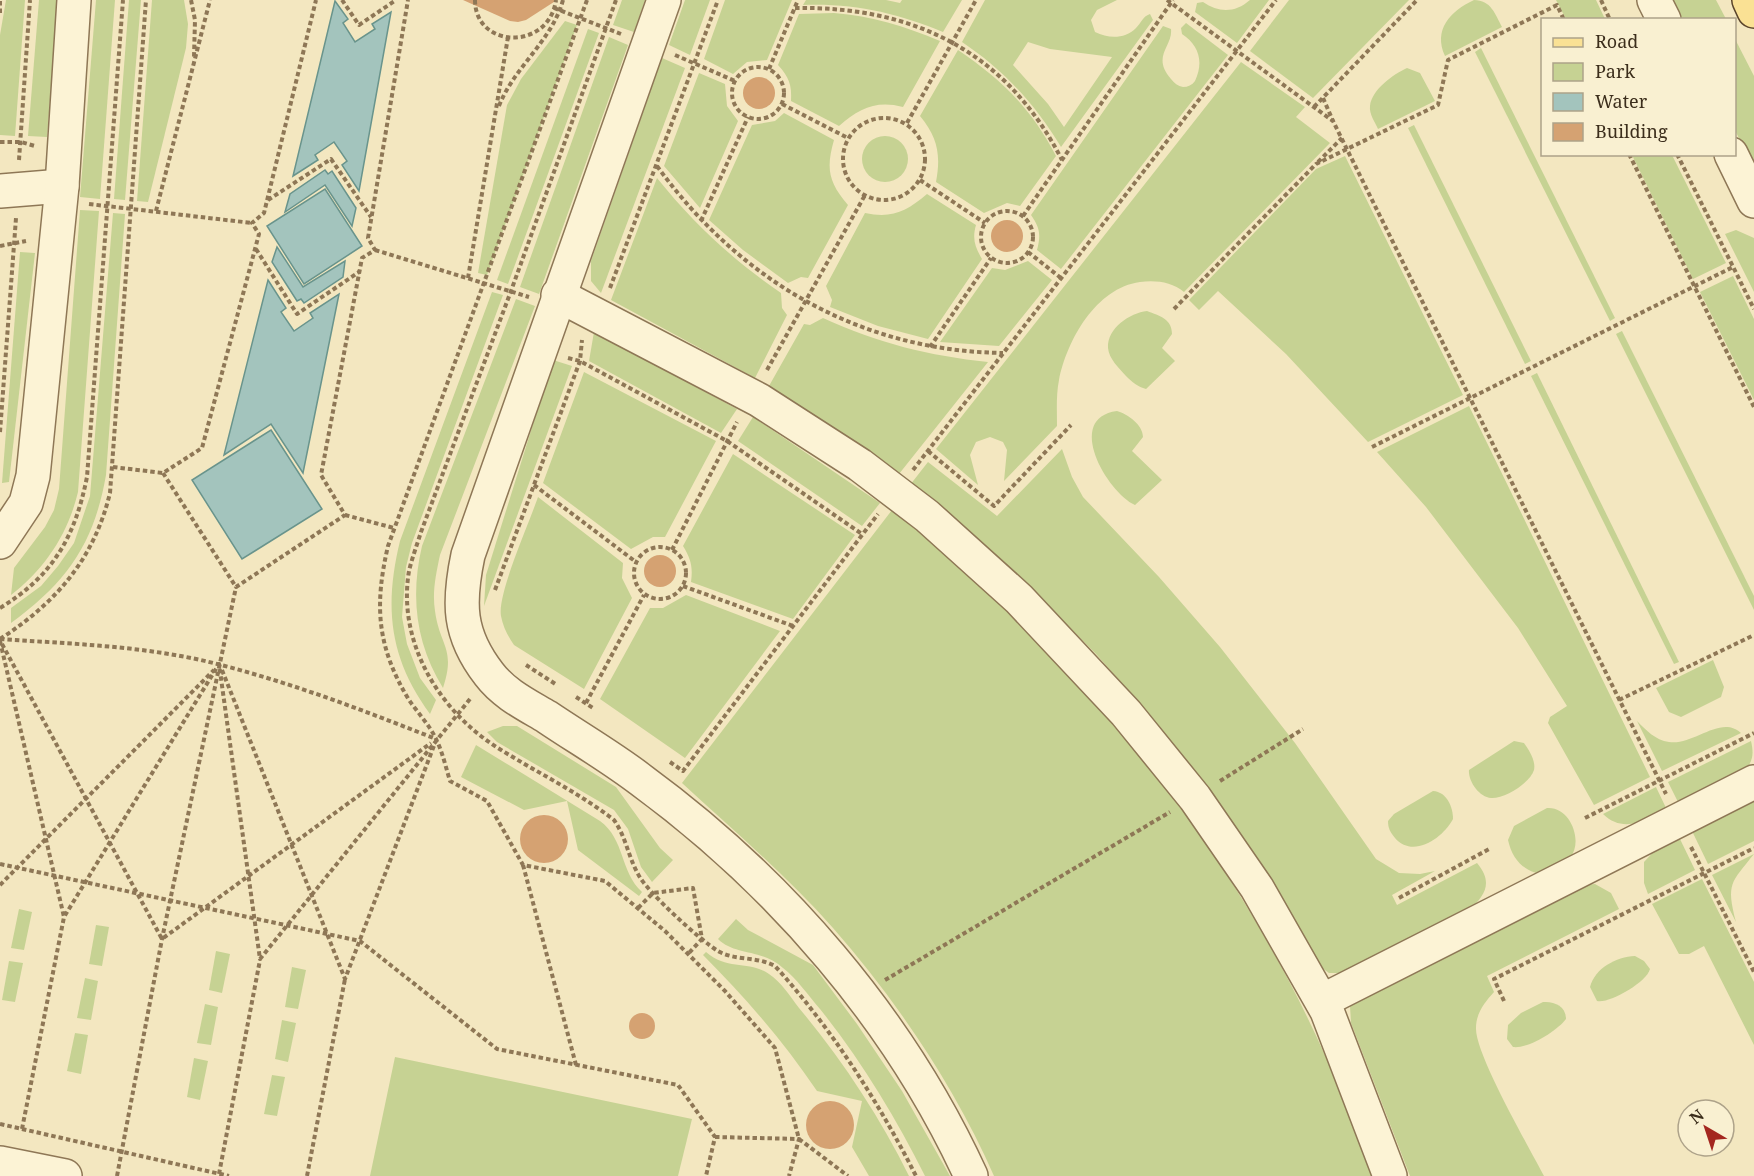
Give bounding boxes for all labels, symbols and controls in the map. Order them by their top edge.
legend [1541,18,1736,156]
text: Road [1595,29,1638,53]
text: Park [1595,59,1635,83]
text: Water [1595,89,1648,113]
text: Building [1595,119,1668,143]
north arrow [1676,1098,1736,1158]
text: N [1685,1104,1709,1129]

